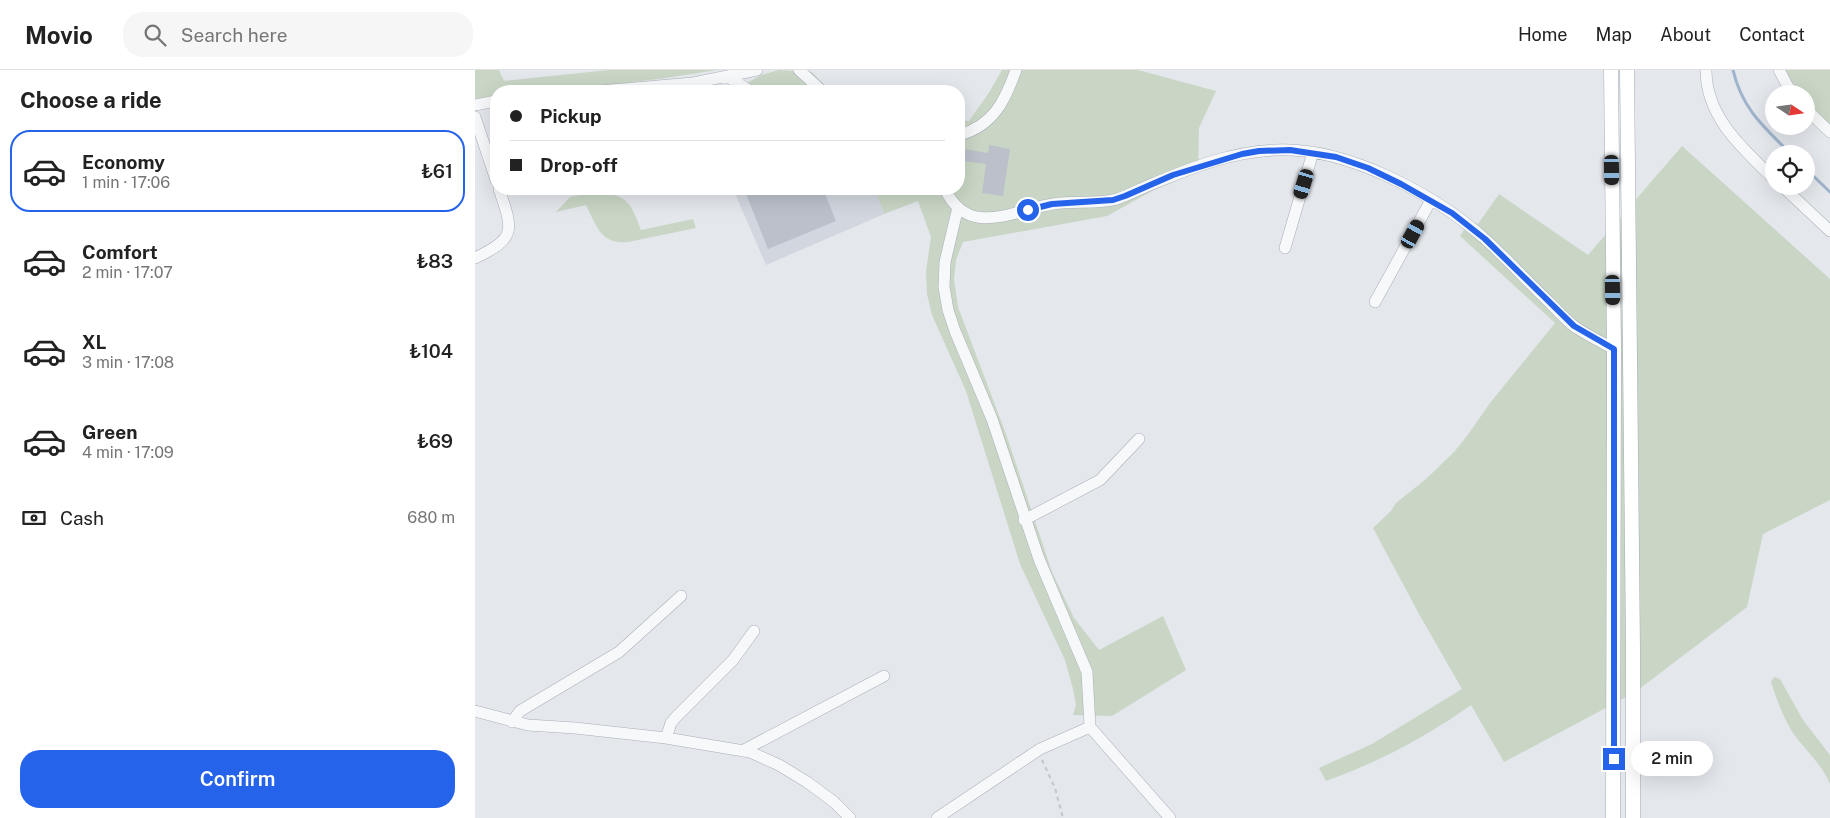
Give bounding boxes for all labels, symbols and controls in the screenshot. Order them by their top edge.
search box [123,12,473,57]
text: Movio [25,21,93,49]
icon: search [141,21,169,49]
text: Search here [181,24,288,46]
text: Home [1518,24,1568,45]
text: Map [1596,24,1632,45]
text: About [1660,24,1711,45]
text: Contact [1739,24,1805,45]
north arrow [1765,85,1815,135]
map controls [1765,85,1815,195]
text: Choose a ride [20,87,162,113]
text: Pickup [540,105,602,127]
button: locate [1765,145,1815,195]
icon: car [22,149,67,194]
text: Economy [82,151,165,173]
text: Drop-off [540,154,617,176]
car [1604,155,1619,185]
text: ₺61 [421,160,453,182]
car [1292,167,1315,201]
text: 1 min · 17:06 [82,173,170,192]
route start [1017,199,1039,221]
car [1399,217,1426,251]
icon: car [22,239,67,284]
text: Comfort [82,241,158,263]
text: ₺83 [417,250,453,272]
text: 2 min · 17:07 [82,263,173,282]
car [1605,275,1620,305]
icon: car [22,329,67,374]
text: XL [82,331,107,353]
text: ₺104 [409,340,453,362]
text: 3 min · 17:08 [82,353,174,372]
icon: car [22,419,67,464]
text: Green [82,421,137,443]
text: ₺69 [417,430,453,452]
text: 4 min · 17:09 [82,443,174,462]
icon: cash [20,504,48,532]
text: Cash [60,507,104,529]
text: 680 m [407,508,455,527]
callout: 2 min [1631,742,1714,776]
route end [1603,748,1625,770]
text: 2 min [1651,749,1693,768]
button: Confirm [20,750,455,808]

